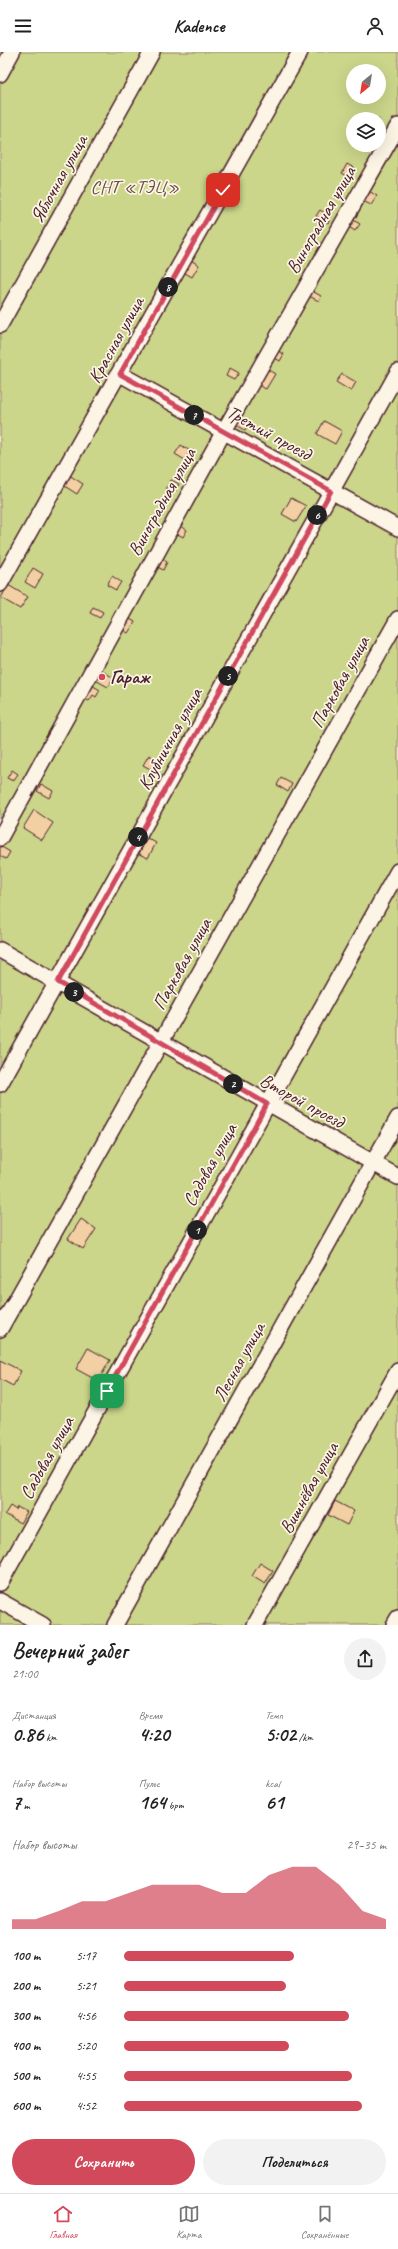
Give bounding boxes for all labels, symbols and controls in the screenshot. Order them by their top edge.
icon: menu [12,15,34,37]
text: Kadence [174,15,224,37]
icon: person [364,15,386,37]
north arrow [346,64,386,104]
map controls [346,64,386,152]
button: layers [346,112,386,152]
street label: Яблочная улица [25,129,94,227]
street label: Виноградная улица [281,161,362,278]
pin [206,173,240,207]
park label: СНТ «ТЭЦ» [91,175,179,199]
icon: check [212,179,234,201]
pin: 8 [158,277,178,297]
text: 8 [166,280,170,294]
street label: Красная улица [82,291,151,387]
street label: Третий проезд [223,400,317,467]
pin: 7 [184,405,204,425]
text: 7 [192,408,196,422]
street label: Виноградная улица [122,443,202,560]
pin: 6 [307,505,327,525]
text: 6 [314,508,320,522]
street label: Парковая улица [305,630,376,732]
place label: Гараж [110,665,152,689]
pin: 5 [218,666,238,686]
text: 5 [226,669,230,683]
marker: Гараж [97,672,107,682]
street label: Клубничная улица [132,682,209,794]
pin: 4 [128,827,148,847]
text: 4 [136,830,140,844]
street label: Парковая улица [147,912,218,1014]
pin: 3 [64,982,84,1002]
text: 3 [72,985,76,999]
street label: Второй проезд [256,1068,350,1135]
pin: 2 [223,1074,243,1094]
text: 2 [231,1077,235,1091]
street label: Садовая улица [177,1118,243,1211]
pin: 1 [187,1220,207,1240]
text: 1 [195,1223,199,1237]
street label: Лесная улица [207,1316,272,1406]
pin [90,1374,124,1408]
icon: arrive [96,1380,118,1402]
street label: Садовая улица [14,1411,80,1504]
street label: Вишнёвая улица [274,1437,345,1538]
text: Вечерний забег [12,1637,127,1665]
button: share [344,1638,386,1680]
text: 21:00 [12,1666,38,1682]
text: Дистанция [12,1708,56,1722]
text: Время [139,1708,162,1722]
text: Темп [265,1708,283,1722]
text: 0.86 [12,1722,43,1747]
text: 4:20 [139,1722,170,1747]
text: 5:02 [265,1722,296,1747]
text: km [43,1730,57,1744]
text: /km [296,1730,313,1744]
text: Набор высоты [12,1776,67,1790]
text: Пульс [139,1776,160,1790]
text: kcal [265,1776,280,1790]
text: 7 [12,1790,21,1815]
text: 164 [139,1790,166,1815]
text: 61 [265,1790,284,1815]
text: m [21,1798,30,1812]
text: bpm [166,1798,184,1812]
text: Набор высоты [12,1837,77,1853]
text: 29–35 m [346,1837,386,1853]
text: 100 m [12,1948,40,1964]
text: 5:17 [76,1948,96,1964]
text: 200 m [12,1978,40,1994]
text: 5:21 [76,1978,96,1994]
text: 300 m [12,2008,40,2024]
text: 4:56 [76,2008,96,2024]
text: 400 m [12,2038,40,2054]
text: 5:20 [76,2038,96,2054]
text: 500 m [12,2068,40,2084]
text: 4:55 [76,2068,96,2084]
text: 600 m [12,2098,40,2114]
text: 4:52 [76,2098,96,2114]
button: Сохранить [12,2139,195,2185]
button: Поделиться [203,2139,386,2185]
tab: Главная [50,2203,77,2241]
tab: Карта [176,2203,201,2241]
tab: Сохранённые [301,2203,348,2241]

